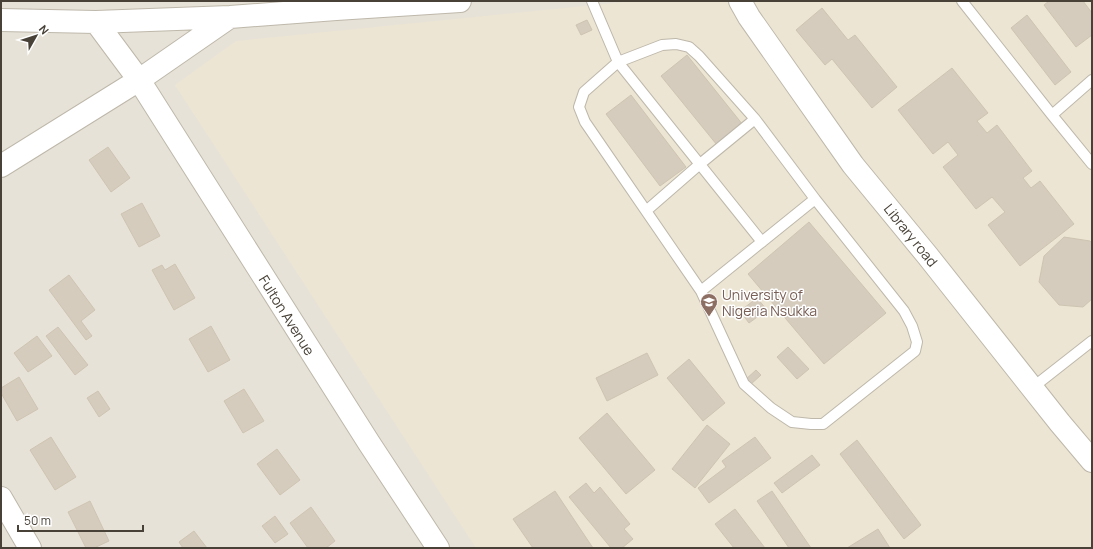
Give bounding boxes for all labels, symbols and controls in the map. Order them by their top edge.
north arrow [16,16,56,56]
text: N [36,22,53,37]
street label: Library road [880,200,942,270]
street label: Fulton Avenue [255,271,319,359]
place label: University of Nigeria Nsukka [722,285,817,320]
school or university icon: University of Nigeria Nsukka [699,292,719,317]
scale bar [18,507,143,533]
text: 50 m [24,512,51,529]

